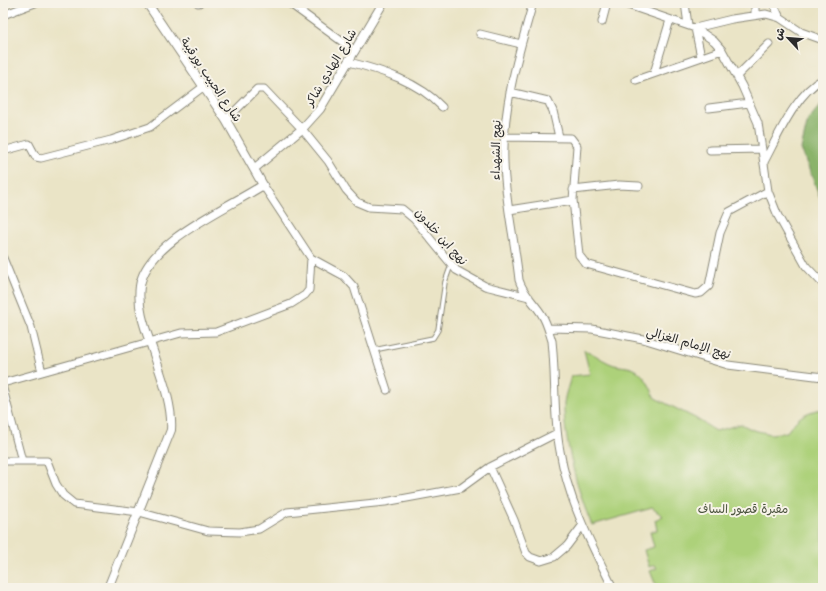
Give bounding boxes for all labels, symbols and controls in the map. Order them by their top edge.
north arrow [768,18,808,58]
text: ش [768,24,789,43]
street label: شارع الهادي شاكر [299,25,361,111]
street label: شارع الحبيب بورقيبة [176,33,247,125]
street label: نهج الشهداء [485,120,506,180]
street label: نهج ابن خلدون [411,203,473,269]
street label: نهج الإمام الغزالي [644,321,733,366]
park label: مقبرة قصور الساف [698,499,788,517]

